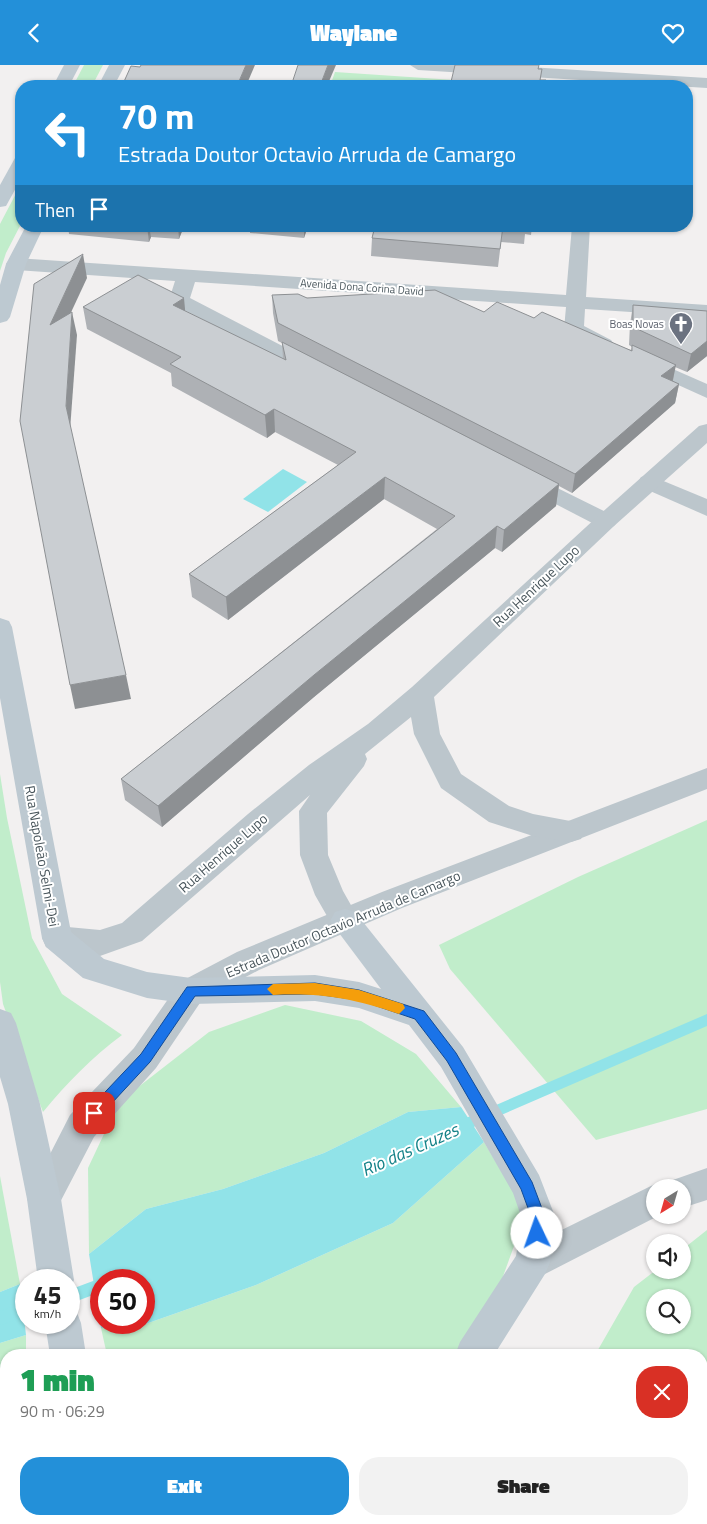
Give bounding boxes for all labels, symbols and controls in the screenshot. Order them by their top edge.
text: Waylane [310,16,397,50]
icon: back [20,19,48,47]
icon: heart [659,19,687,47]
text: 70 m [118,89,194,143]
icon: left [35,100,100,165]
text: Estrada Doutor Octavio Arruda de Camargo [118,137,516,171]
text: Then [35,195,75,224]
icon: arrive [85,195,113,223]
street label: Avenida Dona Corina David [300,275,424,299]
church icon: Boas Novas [668,311,694,345]
place label: Boas Novas [609,316,664,332]
street label: Rua Henrique Lupo [488,540,584,631]
street label: Rua Napoleão Selmi-Dei [20,784,65,928]
street label: Rua Henrique Lupo [174,808,272,897]
street label: Estrada Doutor Octavio Arruda de Camargo [222,864,463,983]
pin [73,1092,115,1134]
icon: arrive [80,1099,108,1127]
water label: Rio das Cruzes [357,1116,464,1183]
north arrow [646,1179,691,1224]
map controls [646,1179,691,1334]
position arrow [510,1206,562,1258]
button: sound [646,1234,691,1279]
speed limit sign: 50 [90,1269,155,1334]
text: 45 [33,1276,62,1314]
button: search [646,1289,691,1334]
text: km/h [34,1304,61,1323]
text: 1 min [20,1357,95,1403]
button: close [636,1366,688,1418]
text: 90 m · 06:29 [20,1399,105,1423]
button: Exit [20,1457,349,1515]
button: Share [359,1457,688,1515]

